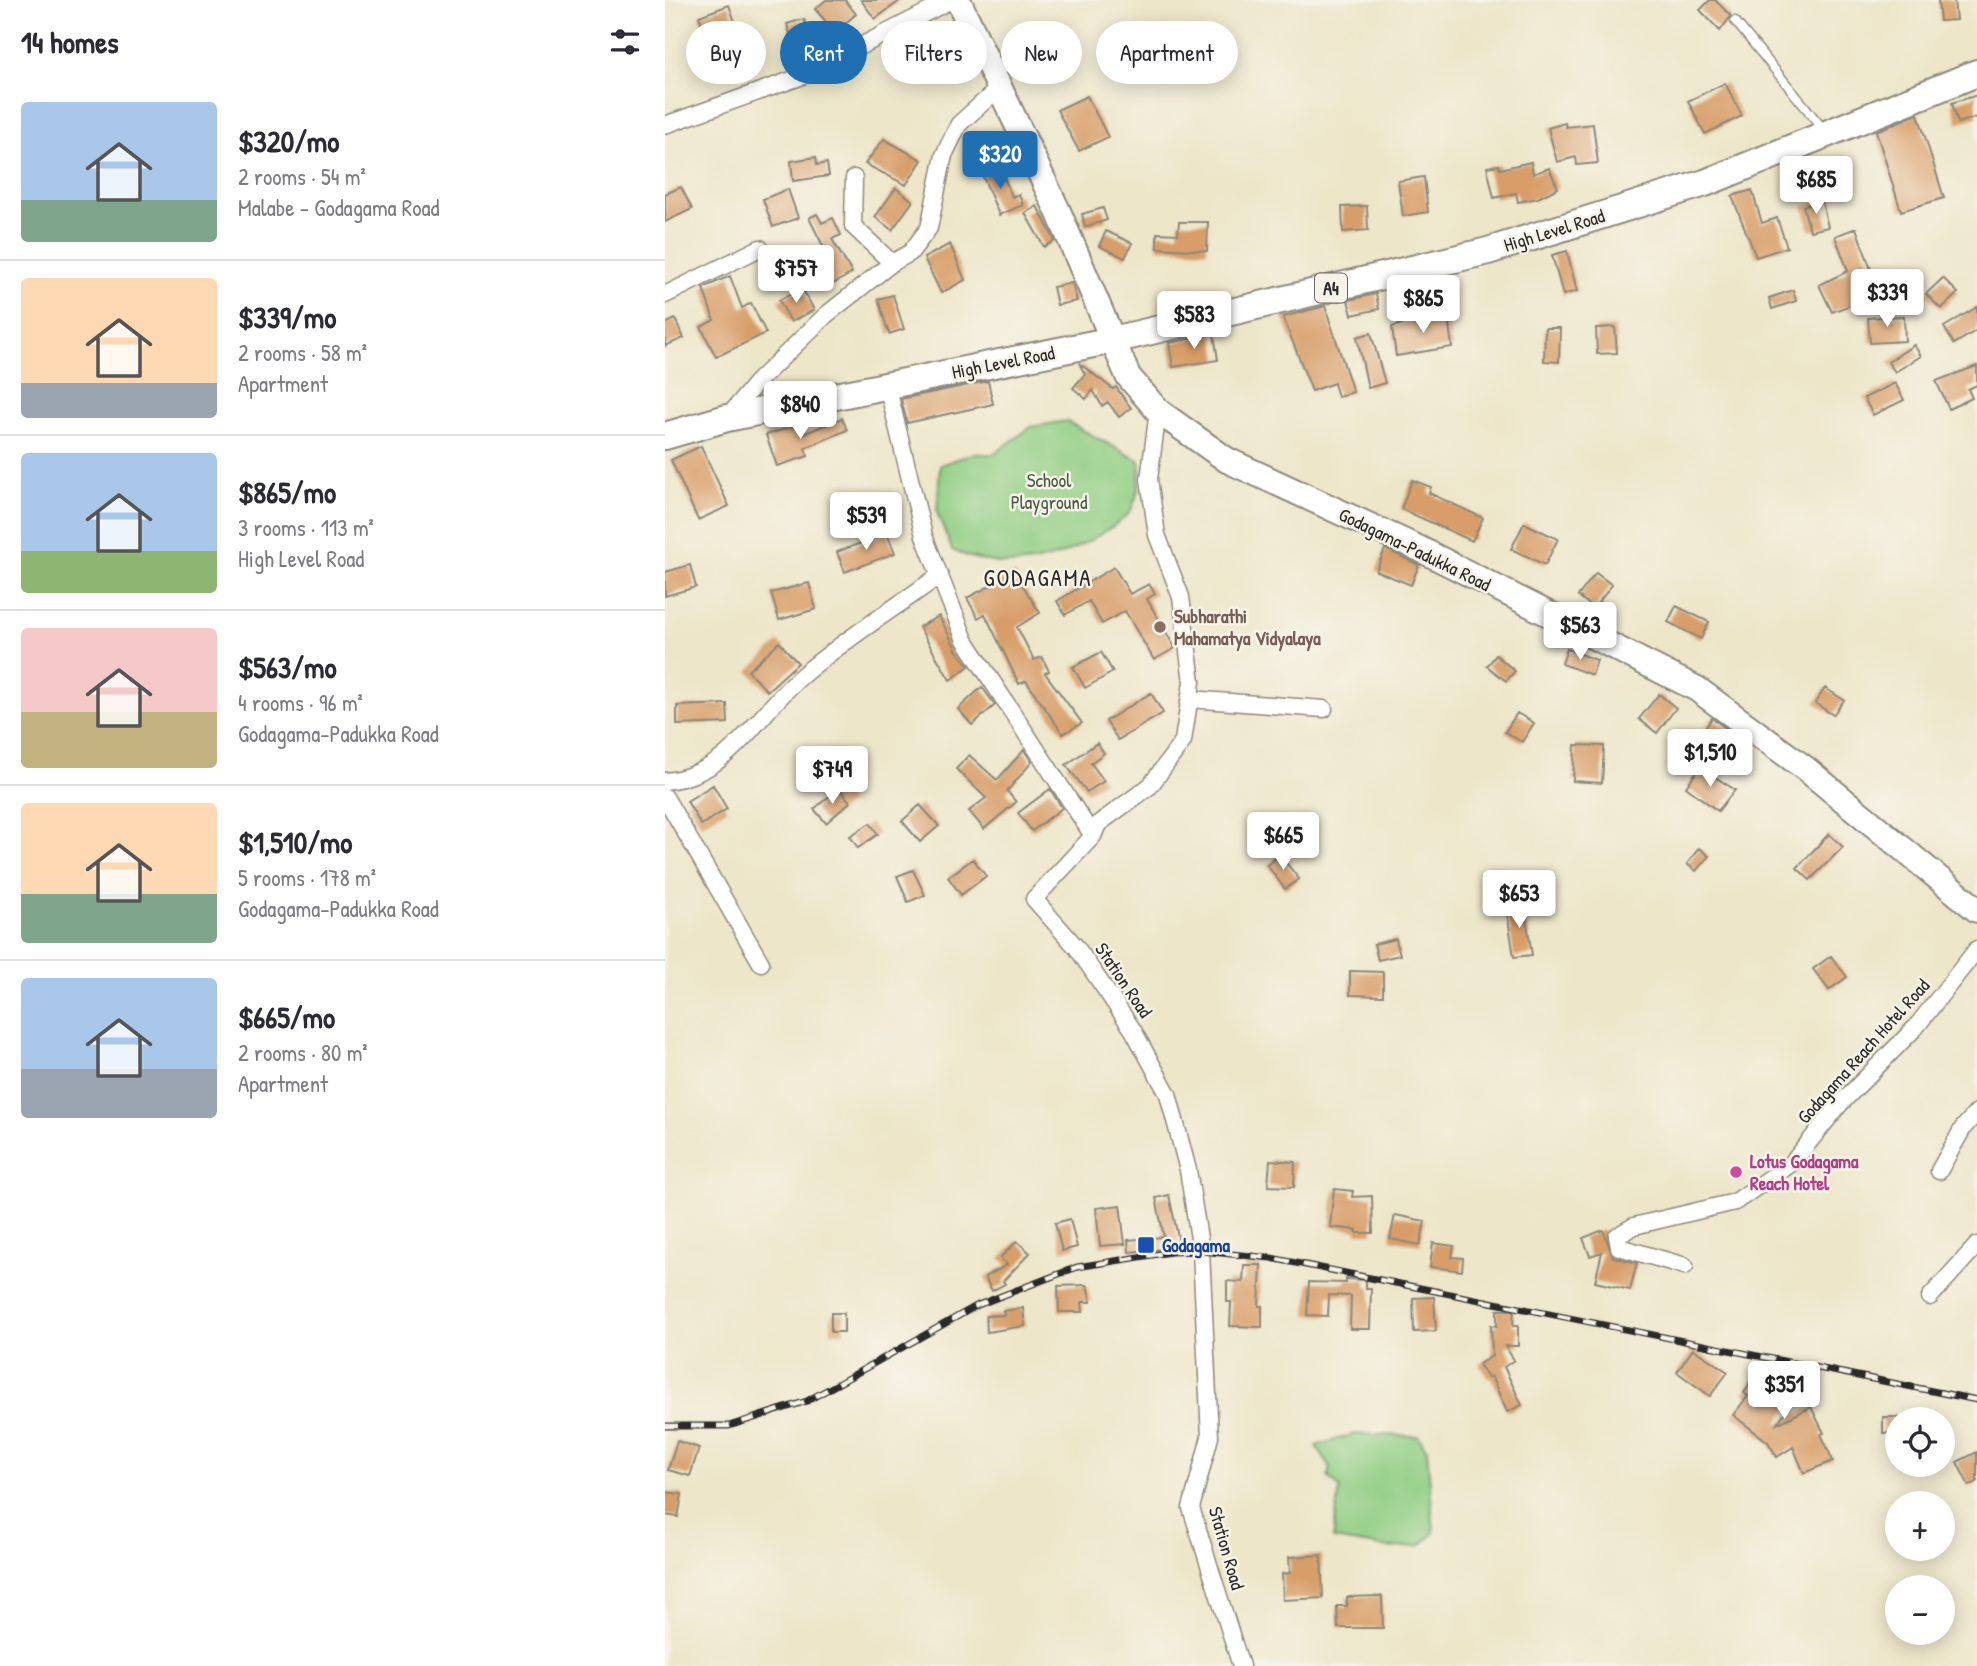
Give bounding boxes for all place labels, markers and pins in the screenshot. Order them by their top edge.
pin: $320 [959,132,1041,191]
pin: $685 [1775,156,1857,216]
pin: $757 [755,246,837,305]
pin: $339 [1846,270,1928,329]
pin: $865 [1382,276,1464,335]
pin: $583 [1153,292,1235,351]
pin: $840 [759,382,841,441]
pin: $539 [825,492,907,552]
pin: $563 [1539,602,1621,662]
place label: Subharathi Mahamatya Vidyalaya [1174,603,1321,652]
marker: Subharathi Mahamatya Vidyalaya [1152,619,1168,635]
pin: $1,510 [1653,730,1767,789]
pin: $749 [791,746,873,806]
pin: $665 [1242,812,1324,872]
pin: $653 [1478,870,1560,930]
place label: Lotus Godagama Reach Hotel [1750,1148,1859,1196]
marker: Lotus Godagama Reach Hotel [1728,1164,1744,1180]
place label: Godagama [1162,1232,1230,1259]
marker: Godagama [1136,1235,1156,1255]
pin: $351 [1743,1362,1825,1421]

